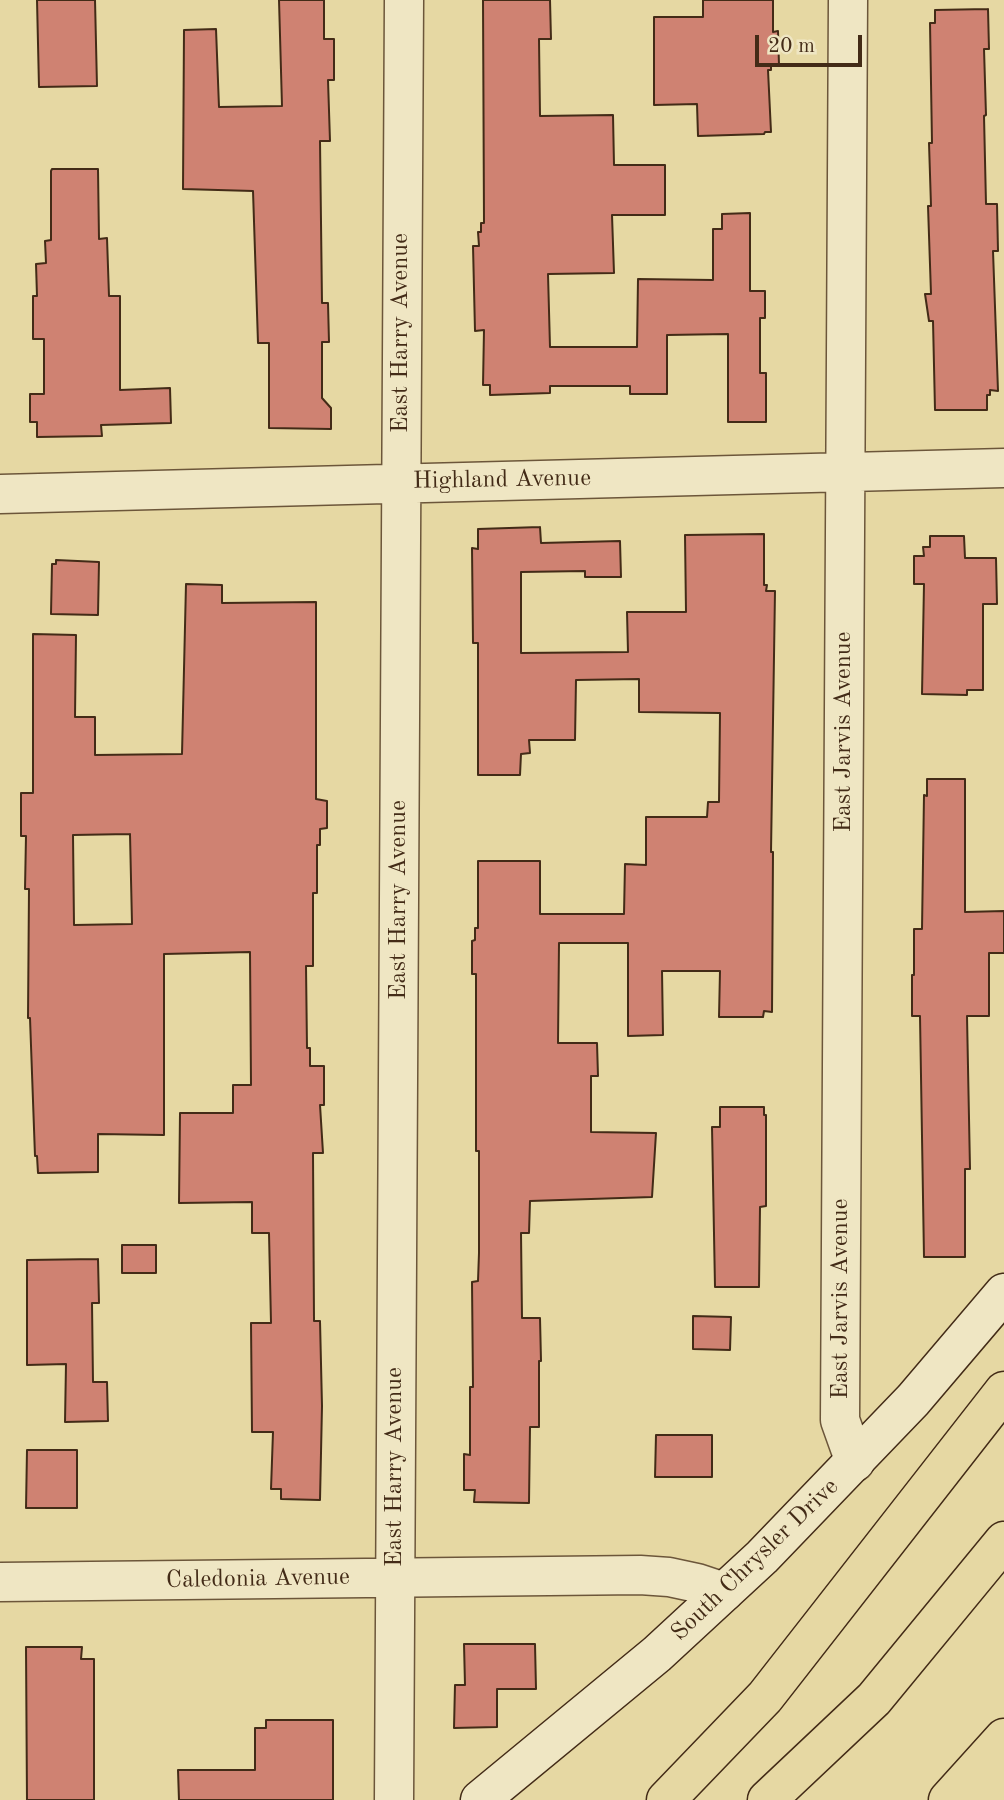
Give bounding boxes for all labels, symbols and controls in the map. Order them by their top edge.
scale bar [759,21,866,65]
text: 20 m [768,36,815,57]
street label: East Harry Avenue [387,233,415,433]
street label: Highland Avenue [413,464,591,496]
street label: East Jarvis Avenue [830,631,858,833]
street label: East Harry Avenue [385,800,413,1000]
street label: East Jarvis Avenue [827,1198,855,1400]
street label: East Harry Avenue [381,1367,409,1567]
street label: South Chrysler Drive [665,1473,845,1647]
street label: Caledonia Avenue [166,1563,350,1595]

